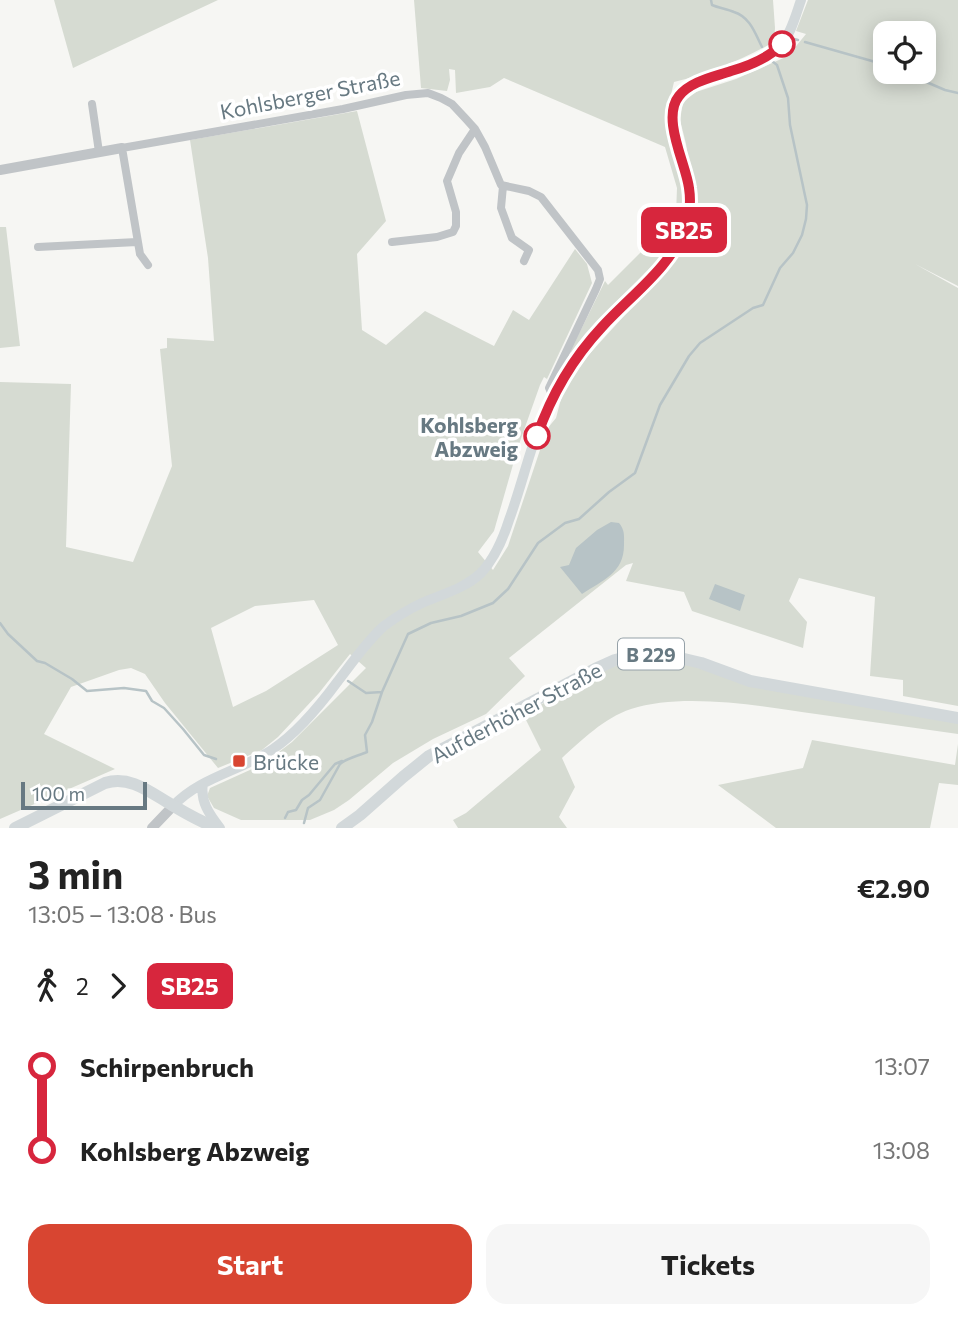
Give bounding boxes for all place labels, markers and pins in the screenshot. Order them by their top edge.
unlabelled marker [769,31,795,57]
place label: Kohlsberg Abzweig [420,412,518,461]
marker: Kohlsberg Abzweig [524,423,550,449]
place label: Brücke [253,749,319,774]
marker: Brücke [231,753,247,769]

